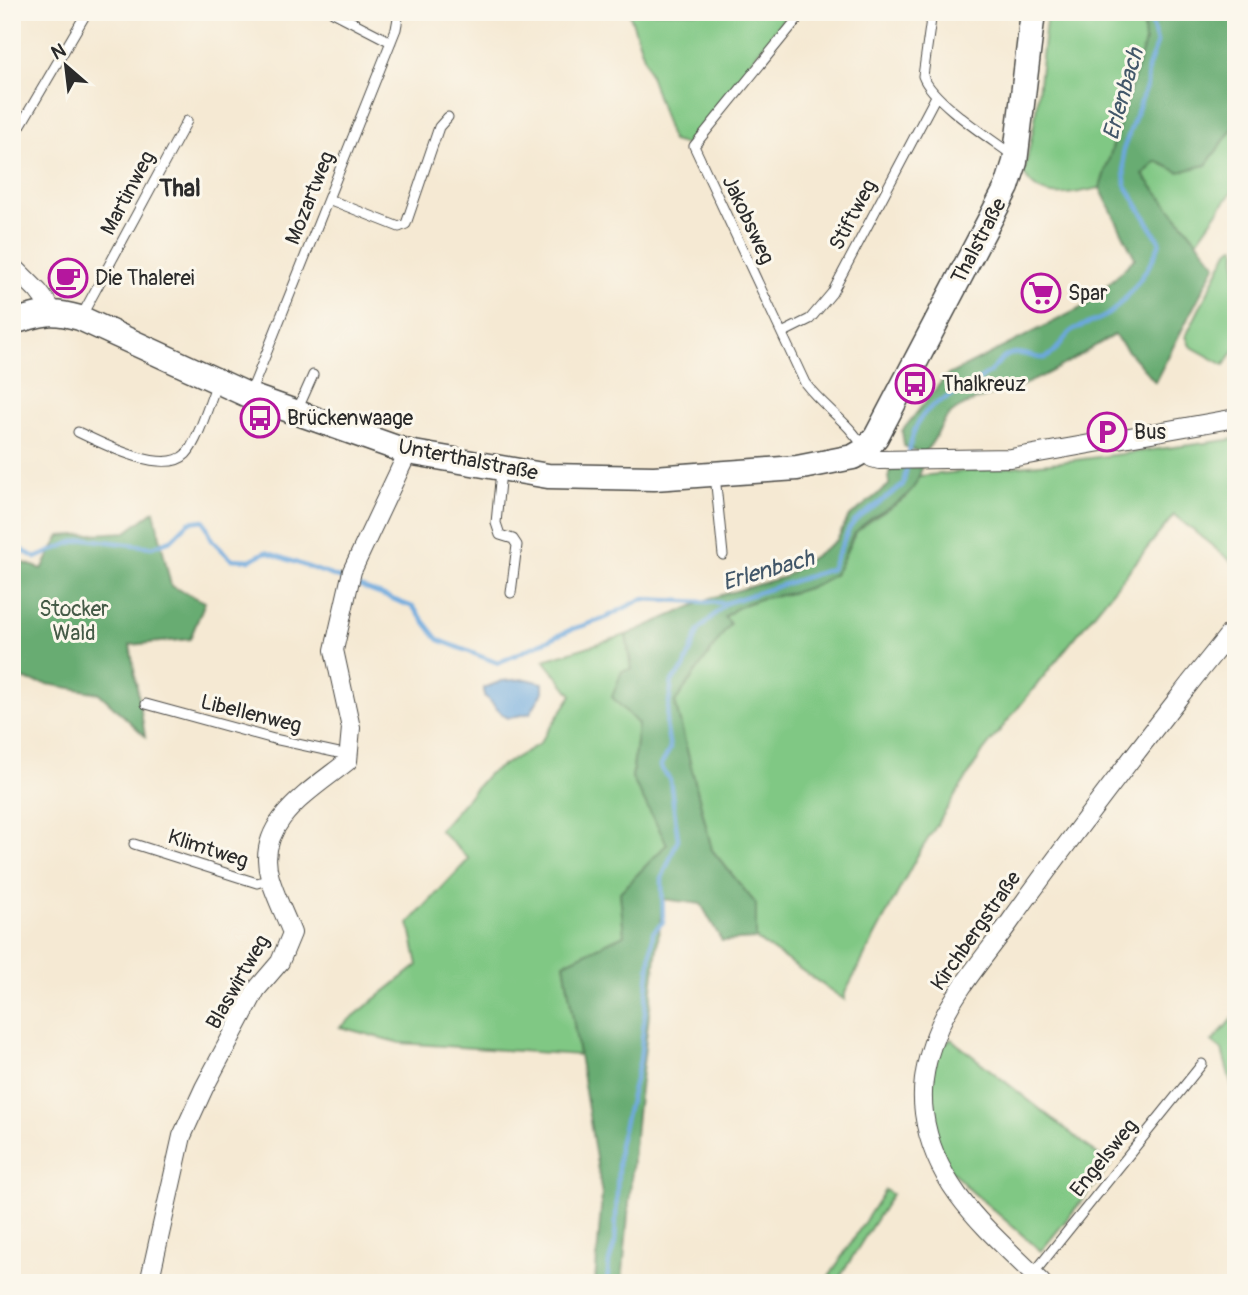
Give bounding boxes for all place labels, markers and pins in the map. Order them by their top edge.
cafe icon: Die Thalerei [47,257,89,299]
place label: Die Thalerei [95,265,195,292]
supermarket icon: Spar [1020,272,1062,314]
place label: Spar [1068,280,1108,307]
bus stop icon: Thalkreuz [894,363,936,405]
place label: Thalkreuz [942,371,1026,398]
bus stop icon: Brückenwaage [239,397,281,439]
place label: Brückenwaage [287,405,414,432]
parking icon: Bus [1086,411,1128,453]
place label: Bus [1134,419,1166,446]

